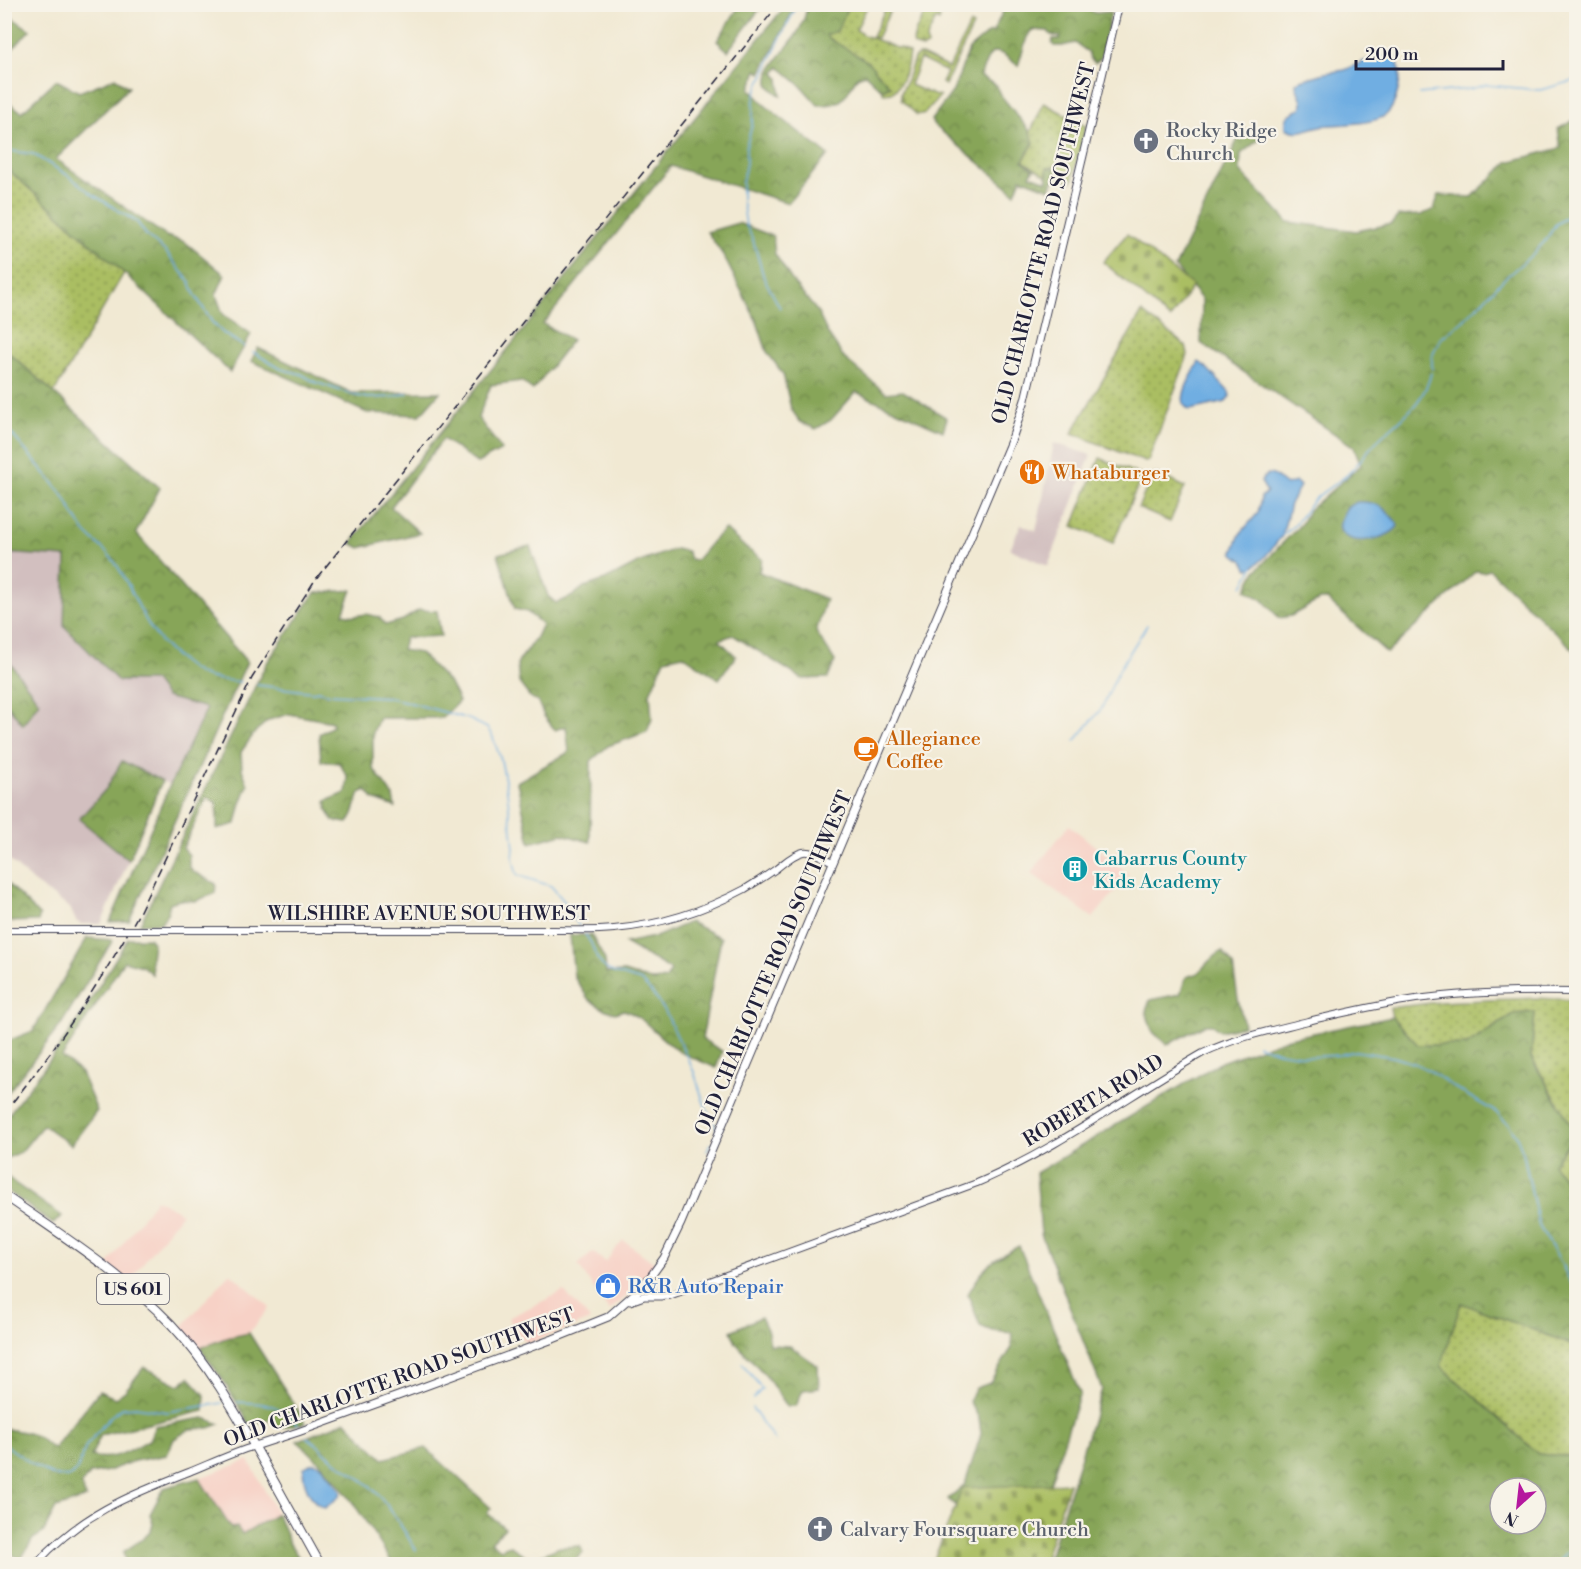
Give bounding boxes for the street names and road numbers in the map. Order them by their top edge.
street label: OLD CHARLOTTE ROAD SOUTHWEST [987,60,1102,427]
street label: OLD CHARLOTTE ROAD SOUTHWEST [690,787,859,1140]
street label: WILSHIRE AVENUE SOUTHWEST [267,902,590,927]
street label: ROBERTA ROAD [1019,1049,1169,1153]
road number: US 601 [97,1274,169,1304]
street label: OLD CHARLOTTE ROAD SOUTHWEST [220,1303,579,1454]

